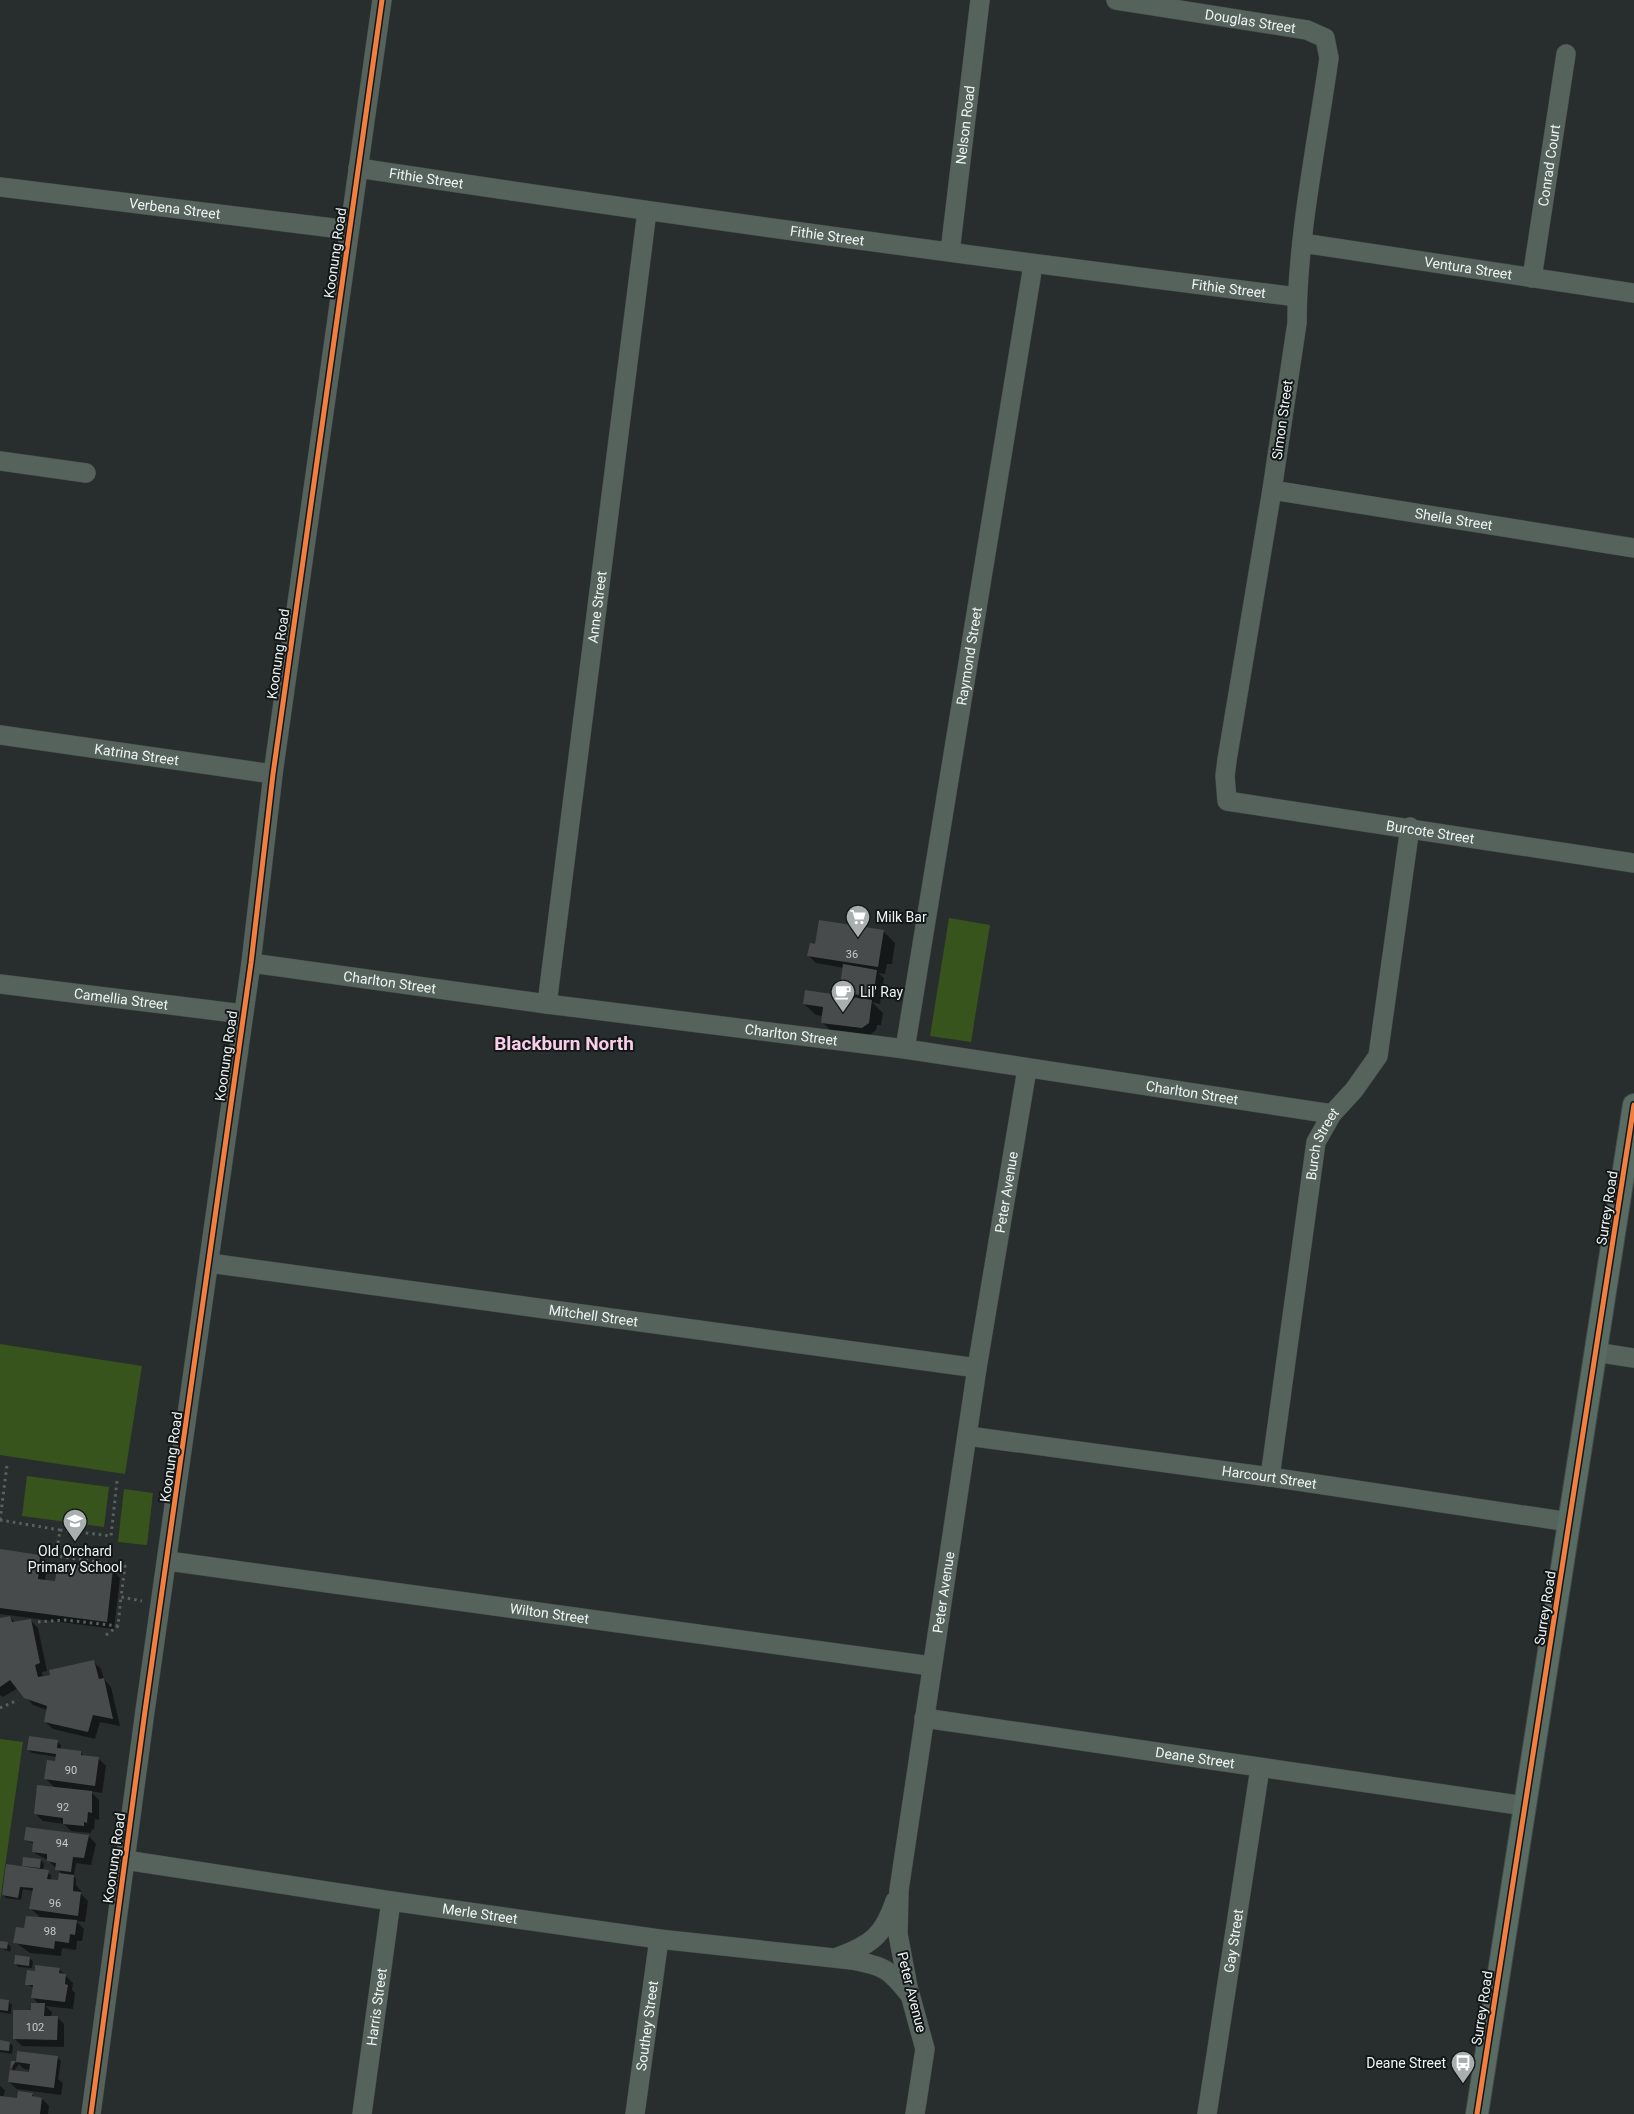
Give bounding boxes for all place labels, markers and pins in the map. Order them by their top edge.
supermarket icon: Milk Bar [845,904,871,938]
place label: Milk Bar [876,909,927,925]
cafe icon: Lil' Ray [830,979,856,1013]
place label: Lil' Ray [860,984,903,1000]
school or university icon: Old Orchard Primary School [62,1508,88,1542]
place label: Old Orchard Primary School [28,1543,122,1575]
bus stop icon: Deane Street [1450,2050,1476,2084]
place label: Deane Street [1366,2055,1446,2071]

